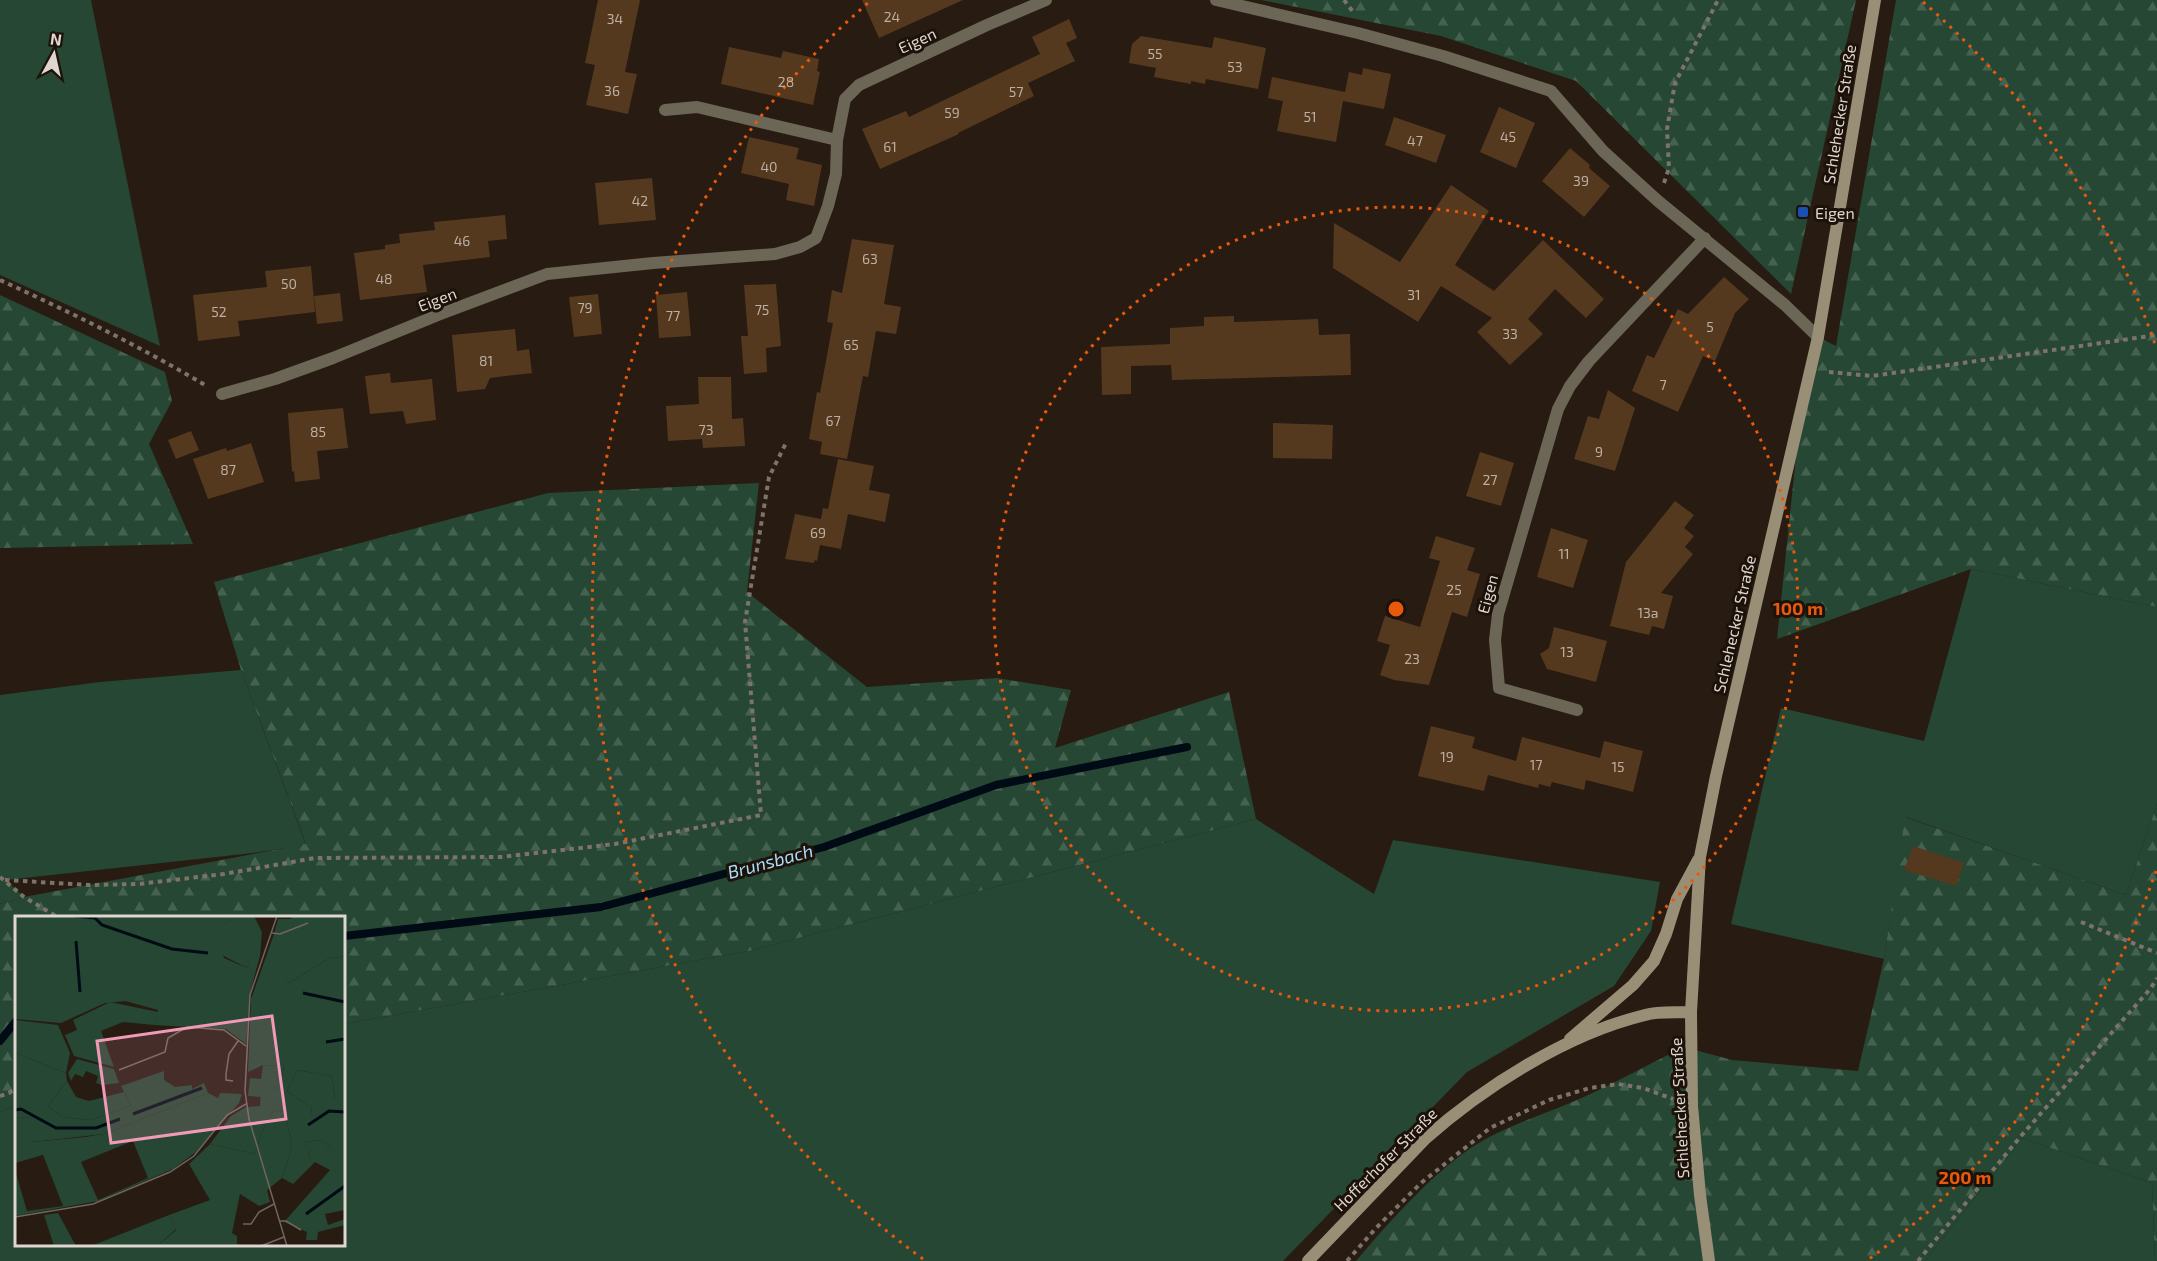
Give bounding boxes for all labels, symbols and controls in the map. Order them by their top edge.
house number: 24 [884,8,900,25]
house number: 34 [607,10,623,27]
street label: Eigen [895,23,939,57]
north arrow [24,24,84,84]
text: N [49,28,63,49]
street label: Schlehecker Straße [1819,43,1859,185]
house number: 55 [1147,45,1163,62]
house number: 53 [1227,58,1243,75]
house number: 28 [778,73,794,90]
house number: 36 [604,82,620,99]
house number: 57 [1009,83,1023,100]
house number: 59 [944,104,960,121]
house number: 51 [1303,108,1317,125]
house number: 45 [1500,128,1516,145]
house number: 47 [1407,132,1423,149]
house number: 61 [883,138,897,155]
house number: 40 [760,158,778,175]
house number: 39 [1573,172,1589,189]
house number: 42 [632,192,648,209]
place label: Eigen [1815,203,1855,222]
marker: Eigen [1796,205,1810,219]
house number: 46 [454,232,470,249]
house number: 63 [862,250,878,267]
house number: 48 [375,270,393,287]
house number: 50 [281,275,297,292]
street label: Eigen [415,283,459,315]
house number: 31 [1407,286,1421,303]
house number: 79 [577,299,593,316]
house number: 75 [755,301,769,318]
house number: 52 [211,303,227,320]
house number: 77 [666,307,680,324]
house number: 5 [1706,318,1714,335]
house number: 33 [1502,325,1518,342]
house number: 65 [843,336,859,353]
house number: 81 [479,352,493,369]
house number: 7 [1659,376,1667,393]
house number: 67 [825,412,841,429]
house number: 73 [699,421,713,438]
house number: 85 [310,423,326,440]
house number: 9 [1595,443,1603,460]
house number: 87 [220,461,236,478]
house number: 27 [1482,471,1498,488]
house number: 69 [810,524,826,541]
house number: 11 [1558,545,1570,562]
street label: Schlehecker Straße [1709,553,1759,695]
street label: Eigen [1473,572,1501,616]
house number: 25 [1446,581,1462,598]
text: 100 m [1773,597,1823,619]
centre of rings [1386,599,1406,619]
house number: 13a [1637,604,1659,621]
house number: 13 [1560,643,1574,660]
house number: 23 [1404,650,1420,667]
house number: 19 [1440,748,1454,765]
house number: 17 [1530,756,1542,773]
house number: 15 [1611,758,1625,775]
water label: Brunsbach [725,839,815,883]
inset map [15,916,345,1246]
street label: Schlehecker Straße [1666,1037,1692,1179]
street label: Hofferhofer Straße [1329,1103,1441,1215]
text: 200 m [1939,1166,1991,1188]

